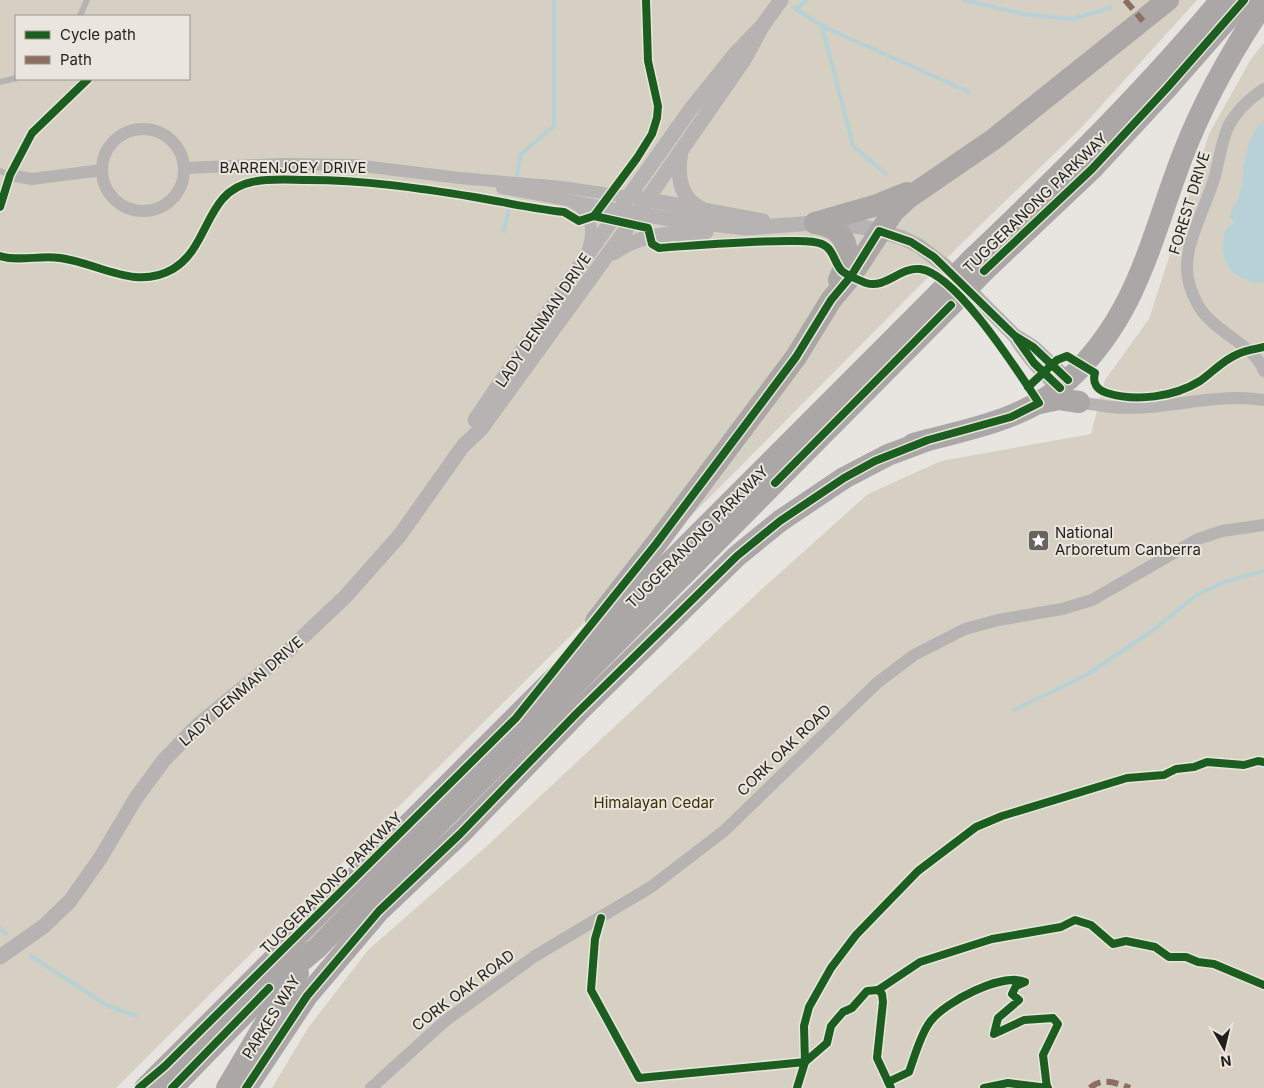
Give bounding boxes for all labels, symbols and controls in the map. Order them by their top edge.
legend [15,15,190,80]
text: Cycle path [60,25,136,44]
text: Path [60,50,92,69]
street label: TUGGERANONG PARKWAY [959,129,1111,277]
street label: FOREST DRIVE [1164,149,1214,257]
street label: BARRENJOEY DRIVE [219,158,367,177]
street label: LADY DENMAN DRIVE [491,249,595,391]
street label: TUGGERANONG PARKWAY [622,462,772,612]
place label: National Arboretum Canberra [1055,523,1201,559]
place icon: National Arboretum Canberra [1027,529,1051,553]
street label: LADY DENMAN DRIVE [175,632,307,750]
street label: CORK OAK ROAD [733,700,835,800]
park label: Himalayan Cedar [594,793,715,812]
street label: TUGGERANONG PARKWAY [256,808,406,958]
street label: CORK OAK ROAD [408,945,518,1035]
street label: PARKES WAY [238,972,304,1062]
north arrow [1199,1023,1249,1073]
text: N [1219,1052,1232,1071]

